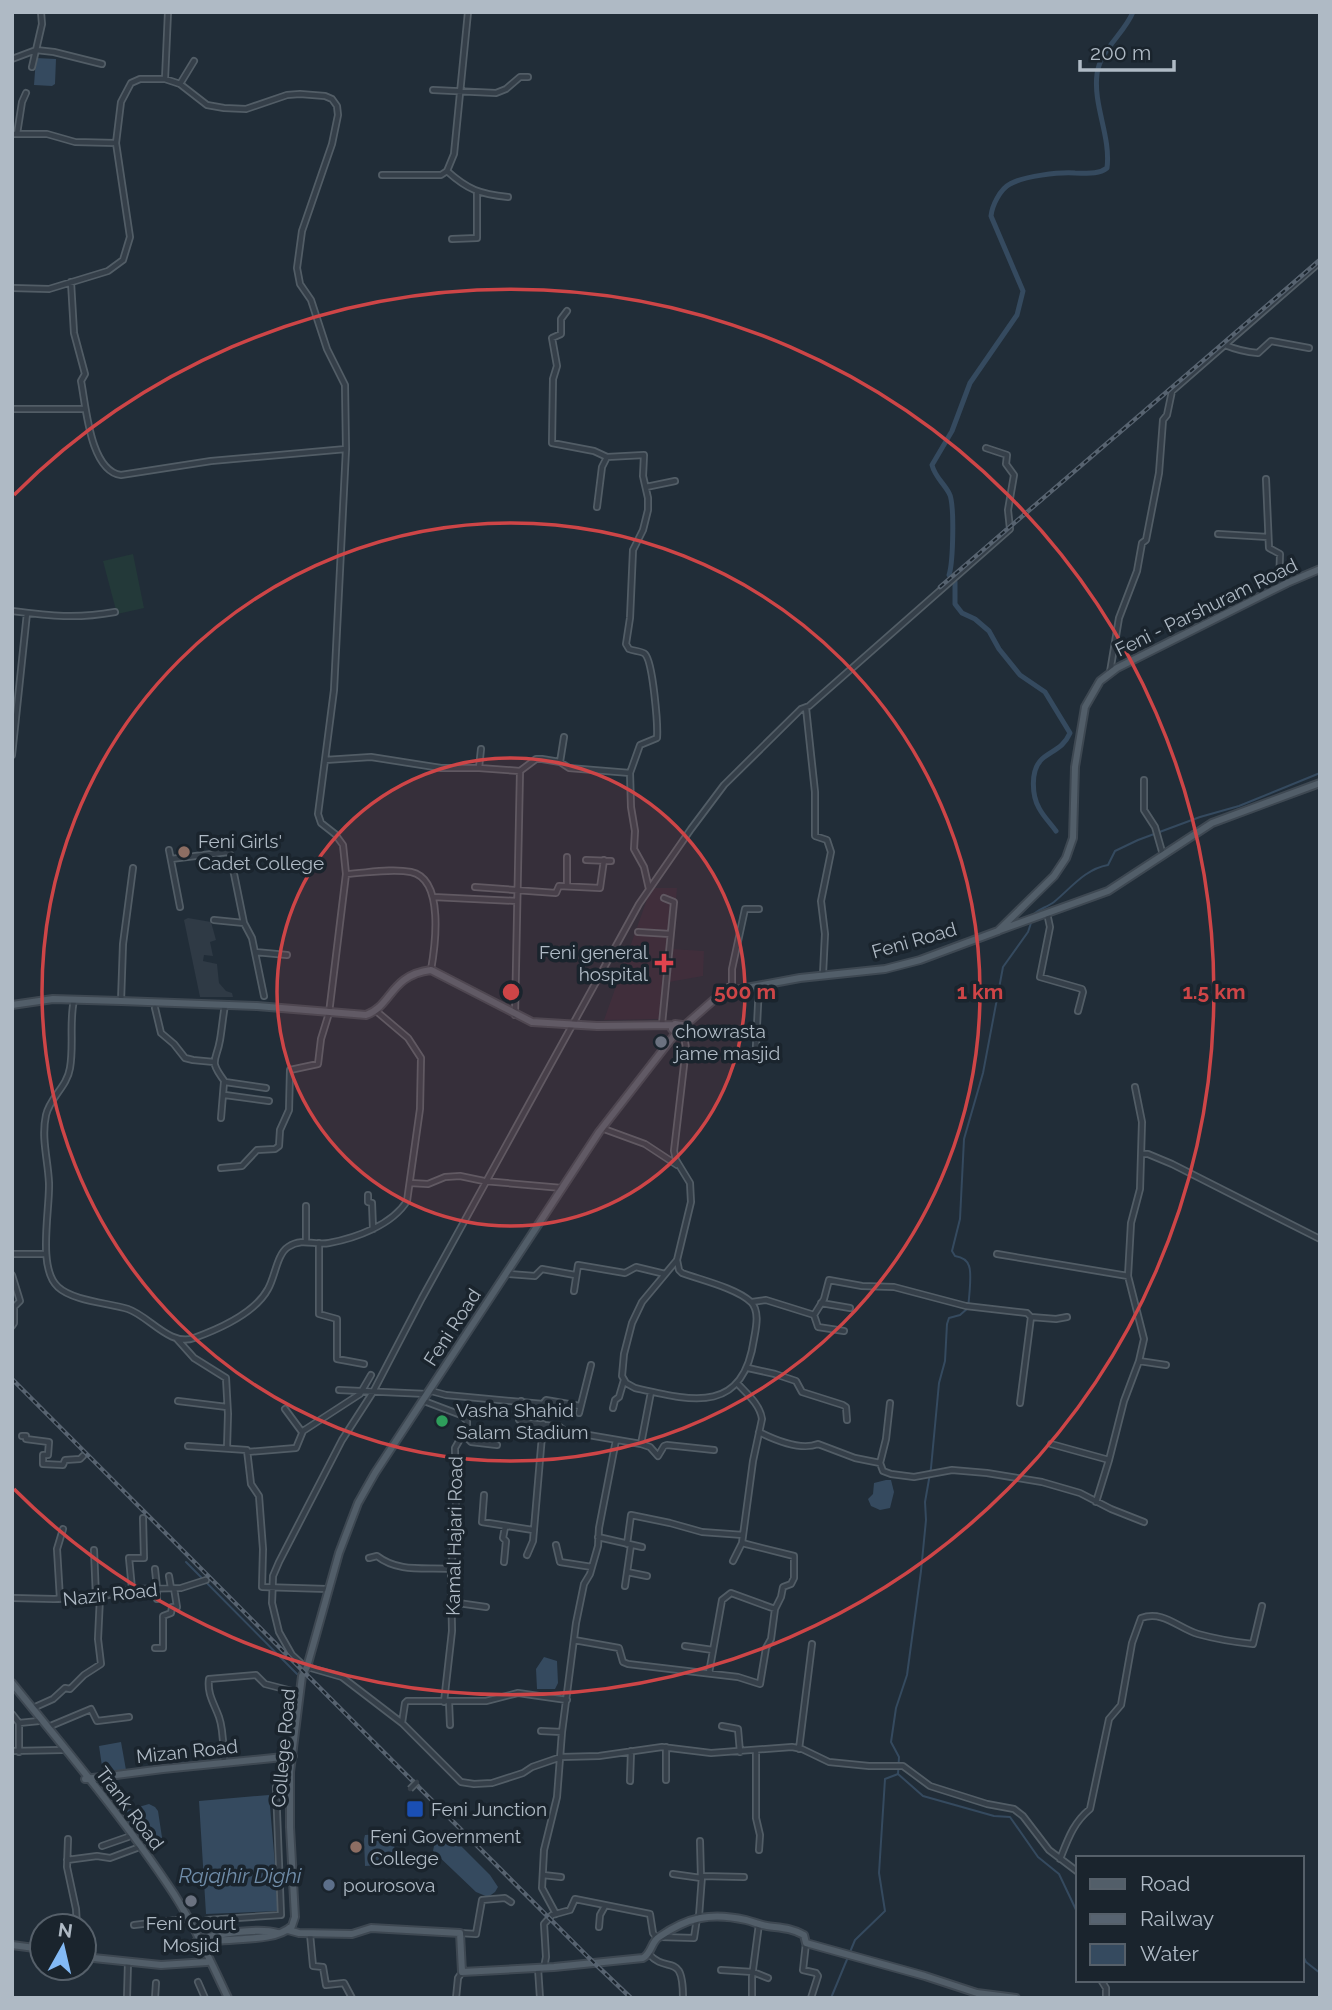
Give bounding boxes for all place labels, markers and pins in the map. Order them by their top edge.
place label: Feni Girls' Cadet College [198,830,324,874]
marker: Feni Girls' Cadet College [176,844,192,860]
place label: Feni general hospital [539,941,649,985]
marker: Feni general hospital [654,953,674,973]
centre of rings [499,980,523,1004]
place label: chowrasta jame masjid [672,1020,780,1064]
marker: chowrasta jame masjid [653,1034,669,1050]
place label: Vasha Shahid Salam Stadium [456,1399,589,1443]
marker: Vasha Shahid Salam Stadium [434,1413,450,1429]
place label: Feni Junction [431,1798,547,1820]
marker: Feni Junction [405,1799,425,1819]
place label: Feni Government College [370,1825,522,1869]
marker: Feni Government College [348,1839,364,1855]
place label: pourosova [343,1874,435,1896]
marker: pourosova [321,1877,337,1893]
marker: Feni Court Mosjid [183,1893,199,1909]
place label: Feni Court Mosjid [146,1912,237,1956]

